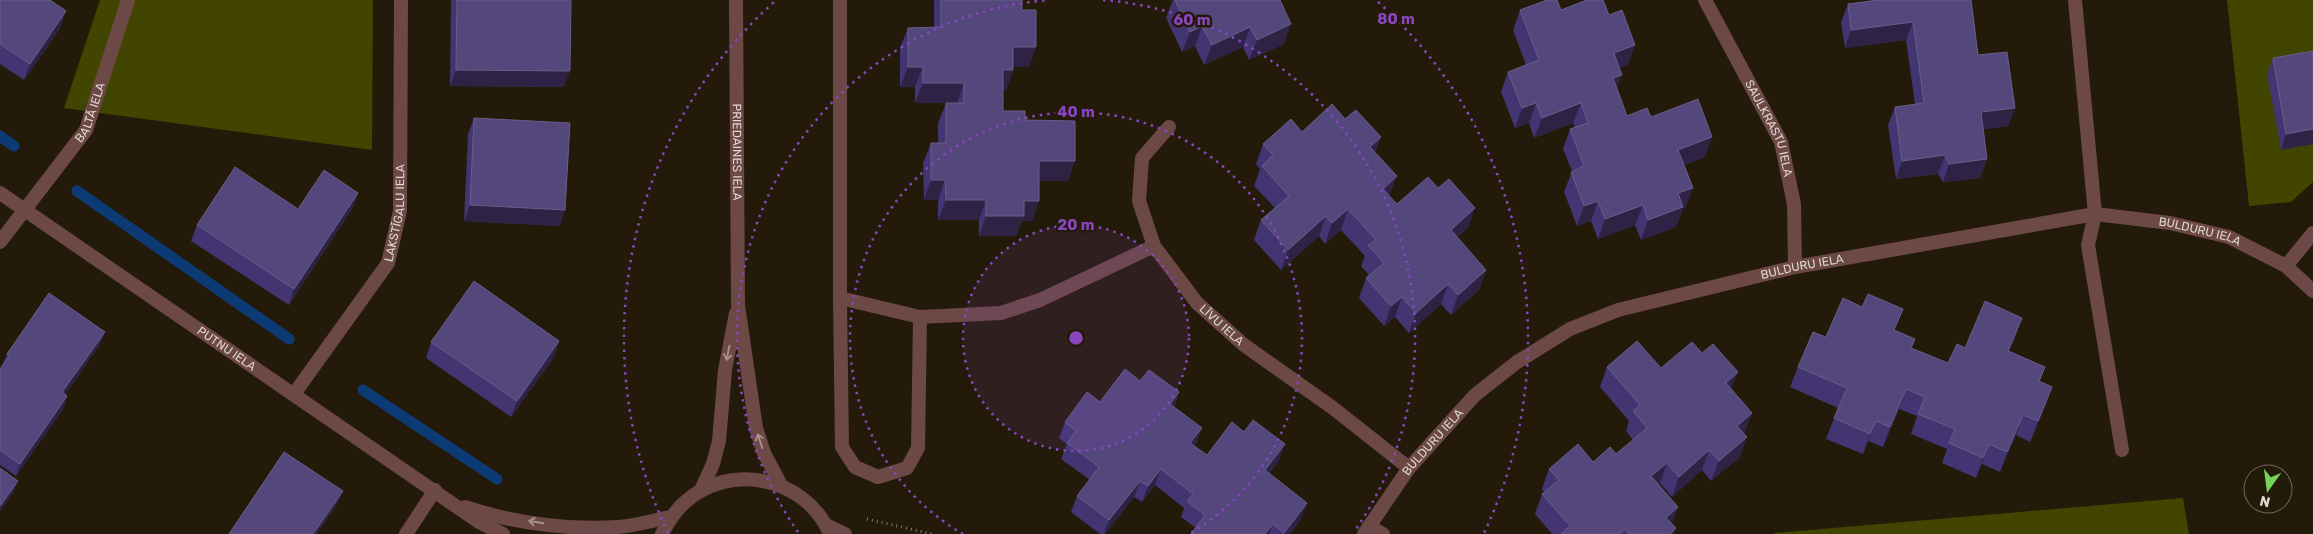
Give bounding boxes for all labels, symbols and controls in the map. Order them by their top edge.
text: 80 m [1377,10,1415,28]
text: 60 m [1174,11,1210,29]
street label: SAULKRASTU IELA [1742,78,1795,178]
street label: BALTĀ IELA [72,81,108,145]
street label: PRIEDAINES IELA [730,103,744,201]
text: 40 m [1057,103,1095,121]
street label: LAKSTĪGALU IELA [381,164,408,263]
street label: BULDURU IELA [2158,215,2243,249]
text: 20 m [1058,216,1094,234]
street label: BULDURU IELA [1759,252,1845,282]
street label: LĪVU IELA [1197,302,1247,348]
street label: PUTNU IELA [195,324,259,374]
centre of rings [1067,329,1085,347]
one-way arrow [723,345,733,361]
street label: BULDURU IELA [1399,406,1466,478]
one-way arrow [755,433,765,449]
north arrow [2243,464,2293,514]
text: N [2258,492,2272,511]
one-way arrow [528,516,544,526]

